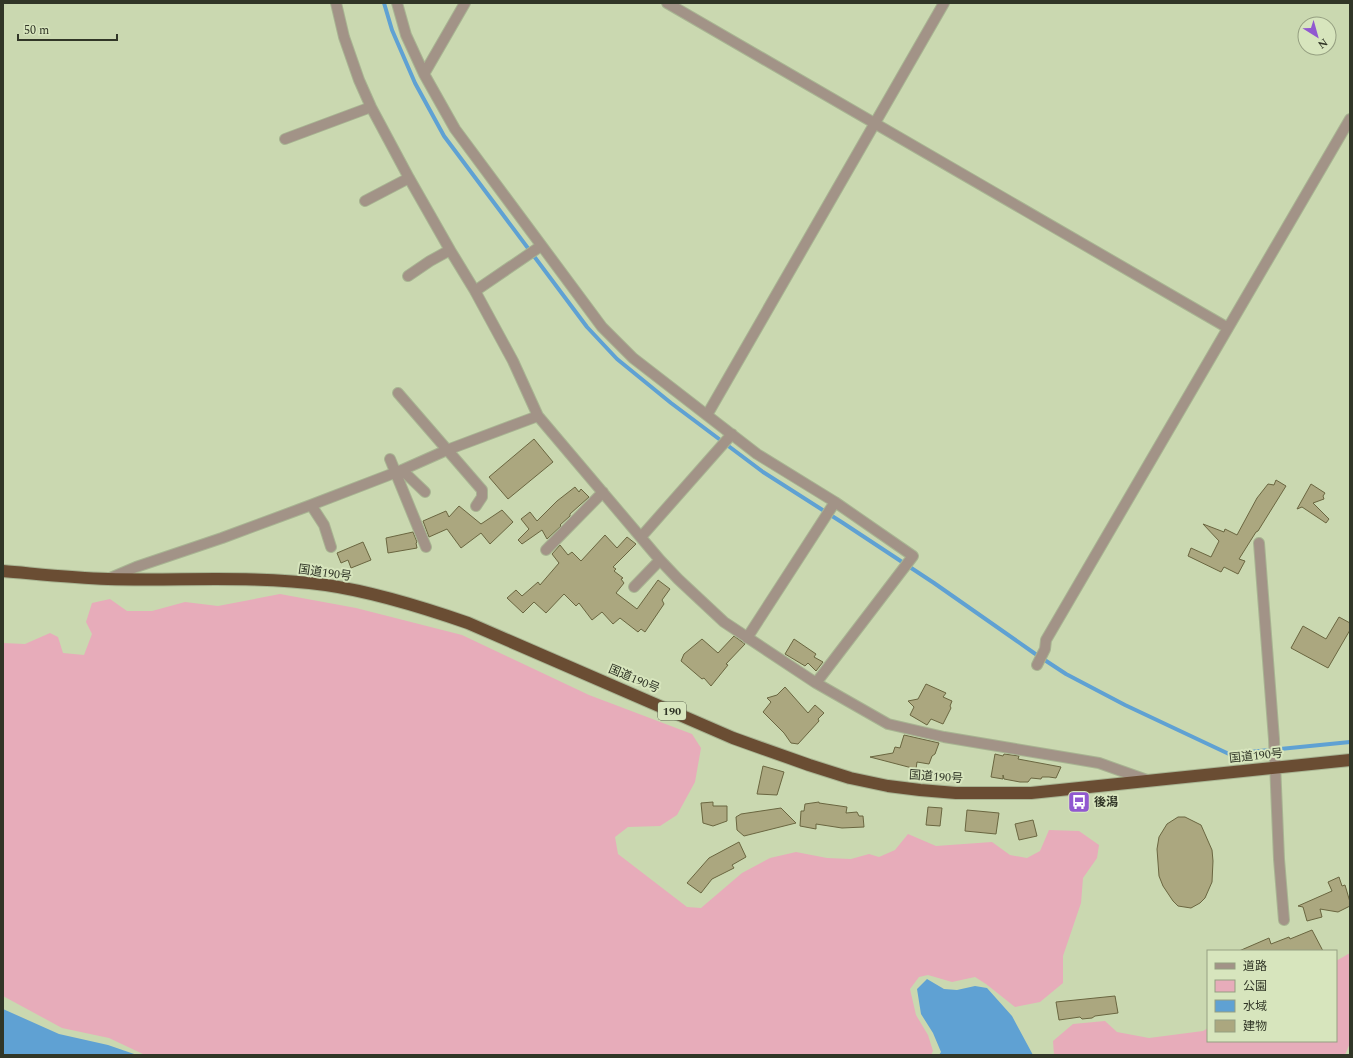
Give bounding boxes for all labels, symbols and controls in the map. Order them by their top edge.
scale bar [18,16,117,42]
north arrow [1297,16,1337,56]
text: 50 m [24,21,49,40]
text: N [1314,34,1331,53]
street label: 国道190号 [297,560,353,586]
street label: 国道190号 [605,660,663,698]
road number: 190 [658,702,686,720]
street label: 国道190号 [1228,744,1284,768]
street label: 国道190号 [908,766,964,788]
bus stop icon: 後潟 [1066,789,1092,815]
place label: 後潟 [1094,793,1118,812]
legend [1207,950,1337,1042]
text: 道路 [1243,957,1267,976]
text: 公園 [1243,977,1267,996]
text: 水域 [1243,997,1267,1016]
text: 建物 [1243,1017,1267,1036]

